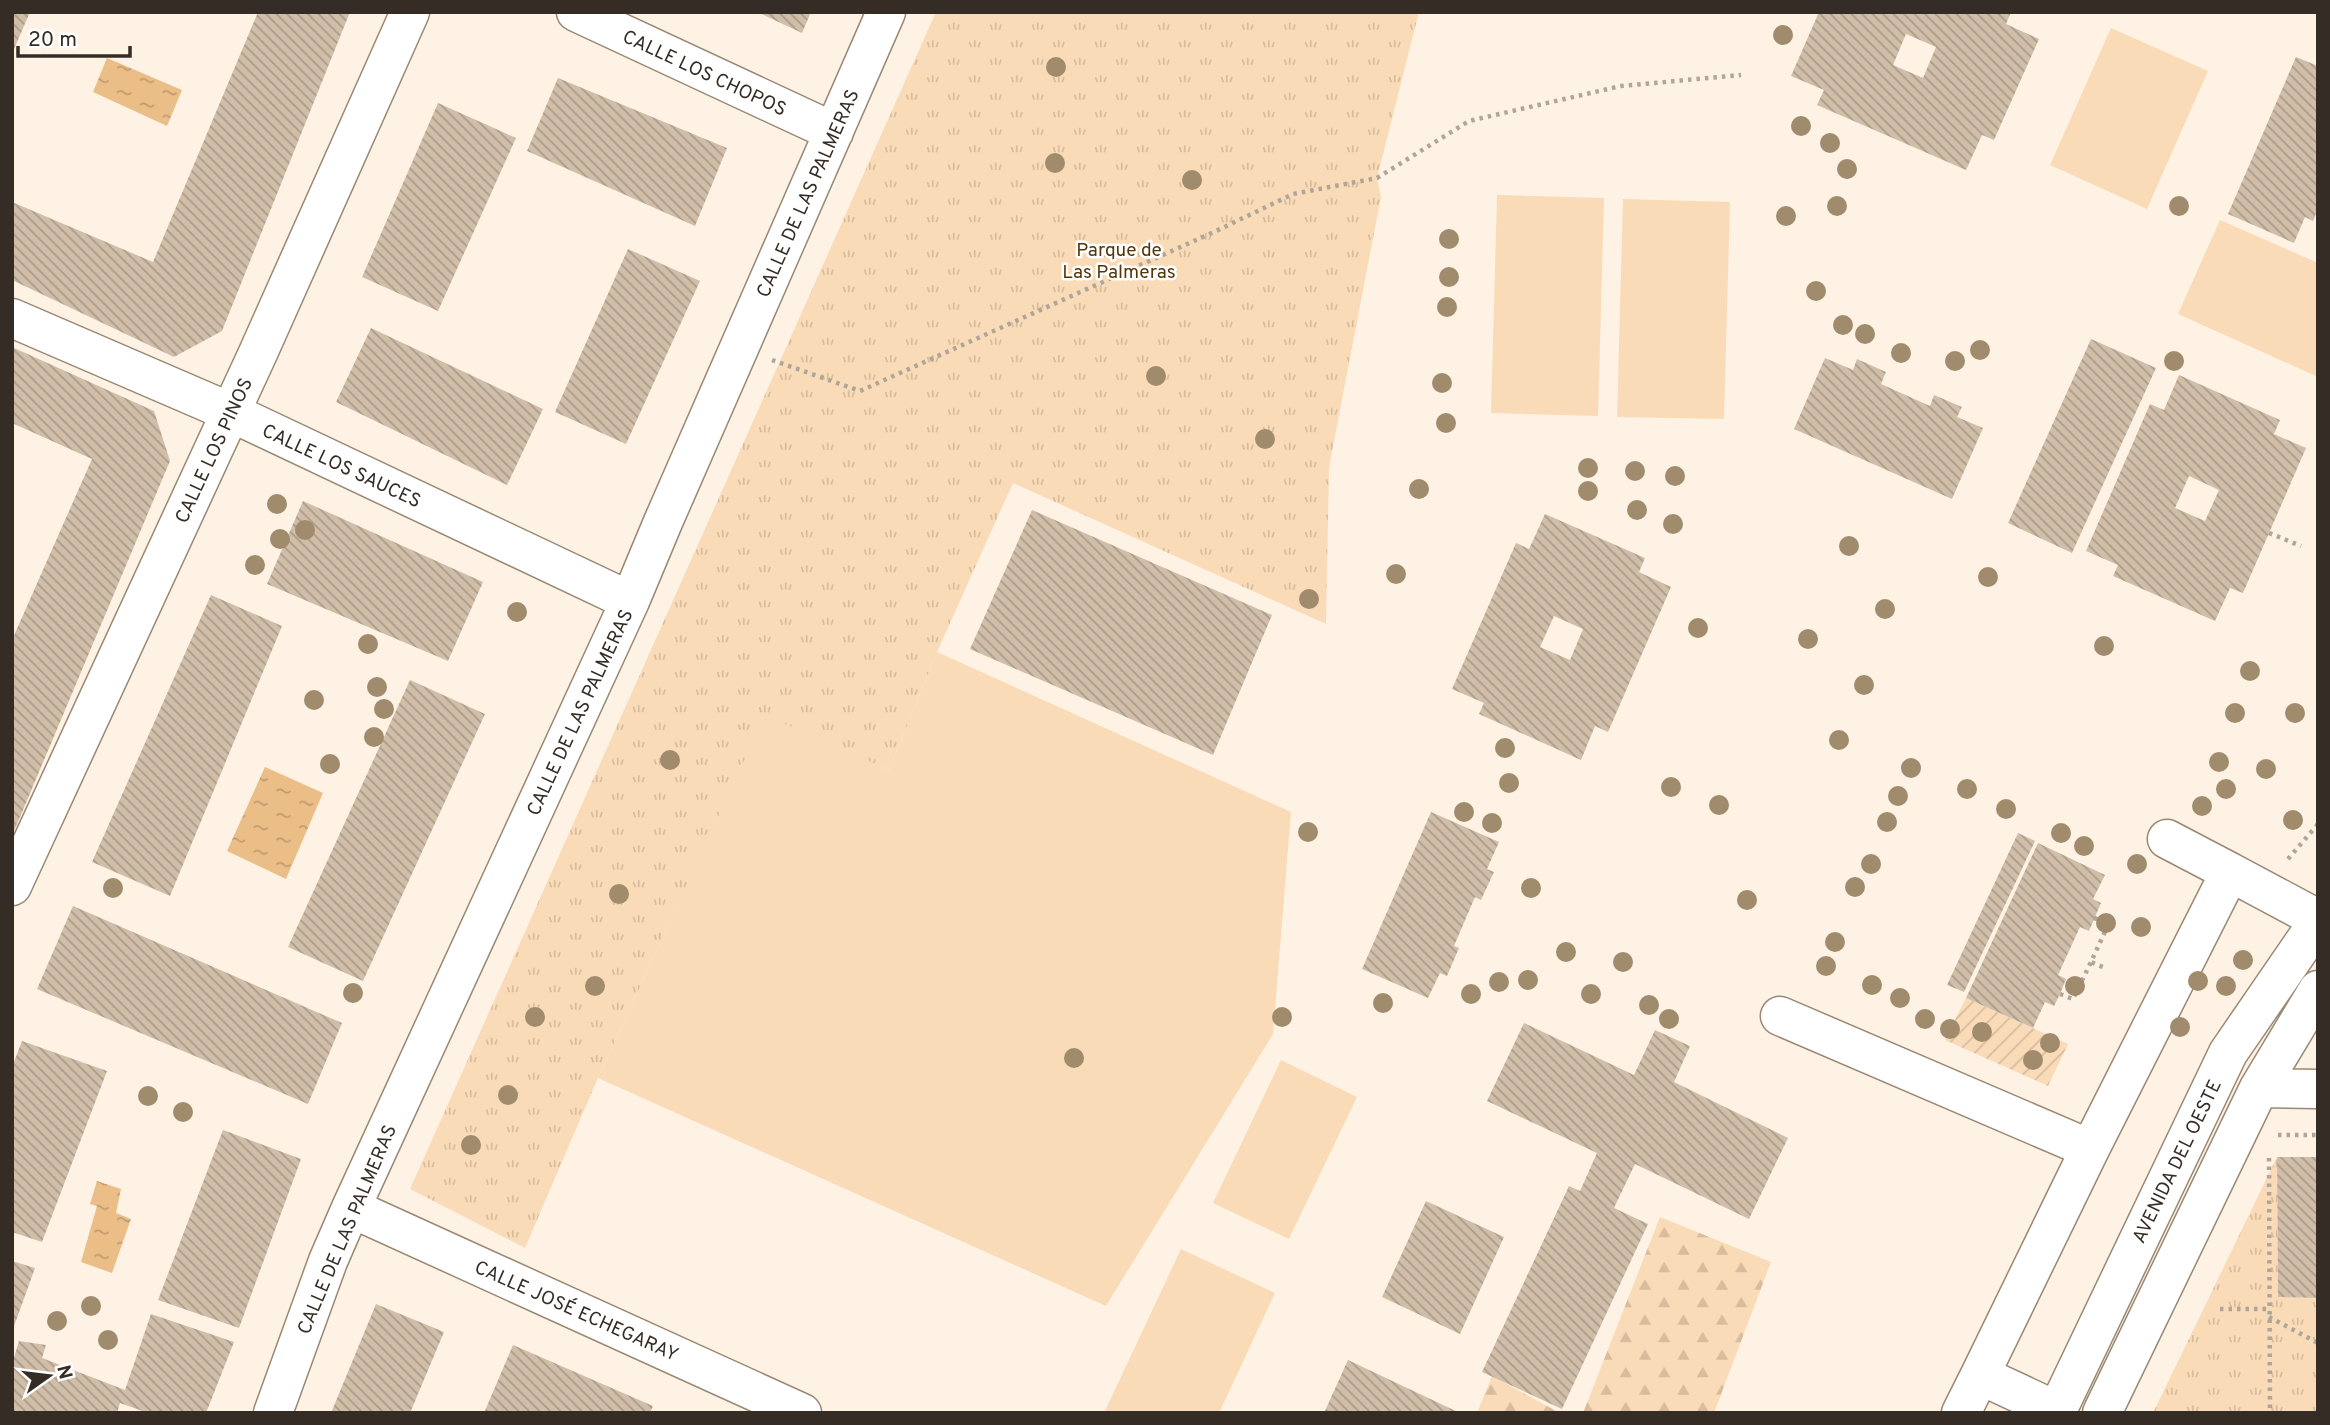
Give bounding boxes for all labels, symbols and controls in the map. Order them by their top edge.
scale bar [18,14,130,58]
street label: CALLE LOS CHOPOS [618,25,790,122]
text: 20 m [28,27,77,54]
street label: CALLE DE LAS PALMERAS [752,86,866,302]
park label: Parque de Las Palmeras [1062,239,1176,285]
street label: CALLE LOS PINOS [171,374,259,527]
street label: CALLE LOS SAUCES [258,419,424,514]
street label: CALLE DE LAS PALMERAS [522,606,639,820]
street label: AVENIDA DEL OESTE [2128,1076,2228,1248]
street label: CALLE DE LAS PALMERAS [293,1121,403,1338]
street label: CALLE JOSÉ ECHEGARAY [470,1255,682,1368]
north arrow [14,1341,84,1411]
text: N [50,1363,77,1382]

